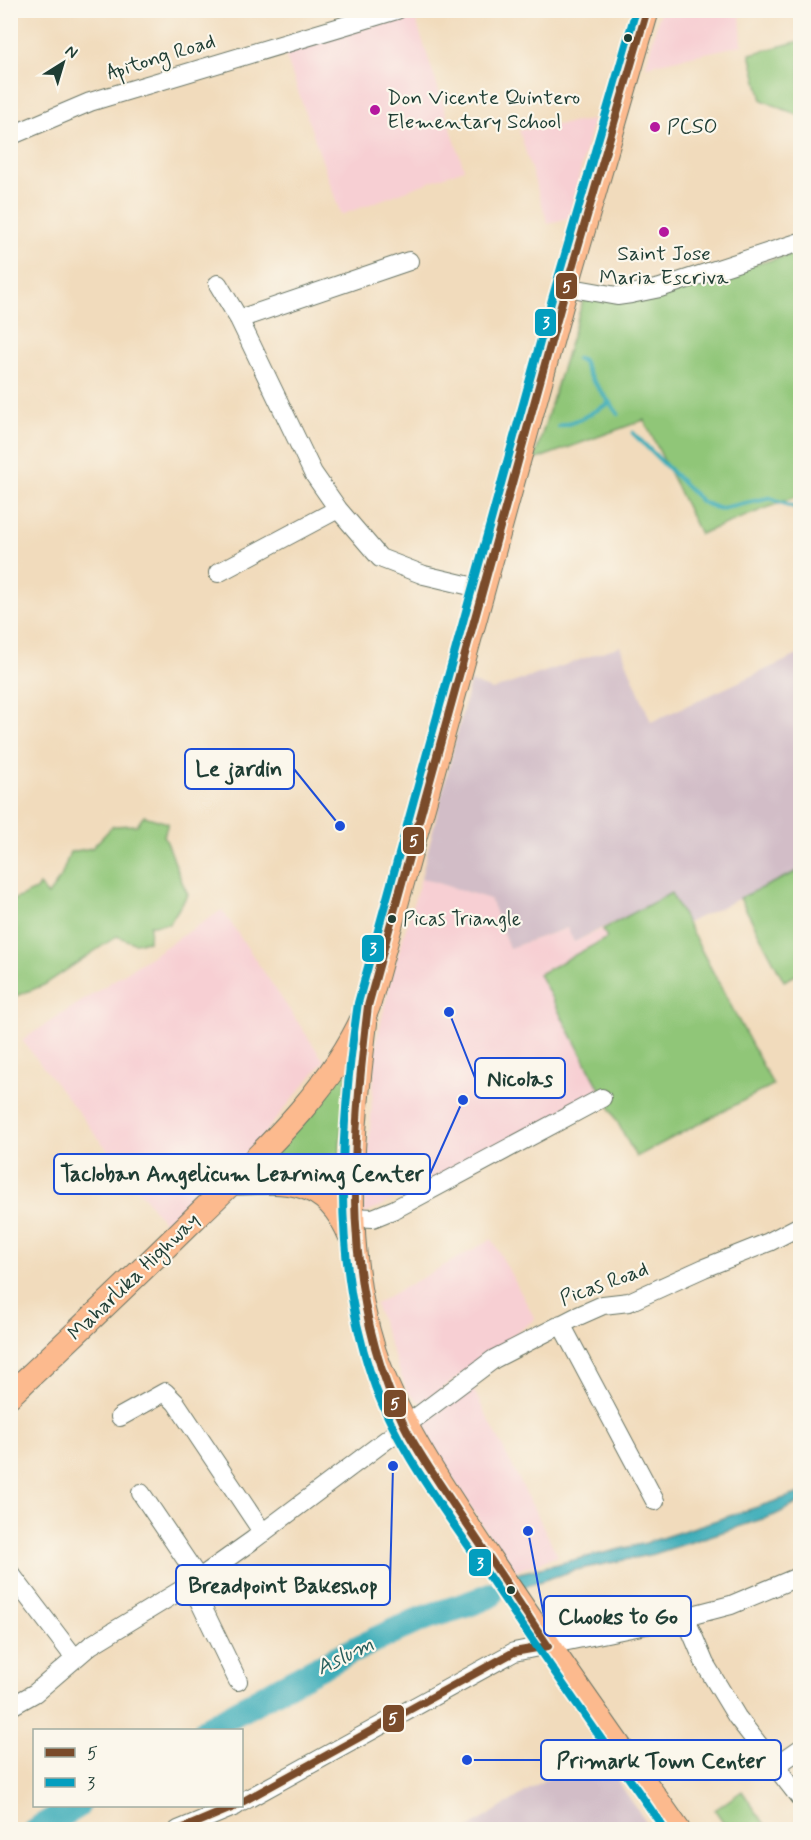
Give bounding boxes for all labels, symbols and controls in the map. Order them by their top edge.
street label: Apitong Road [103,27,219,88]
unlabelled marker [622,32,634,44]
north arrow [33,33,93,93]
text: N [61,41,82,64]
place label: Don Vicente Quintero Elementary School [387,84,580,136]
marker: Don Vicente Quintero Elementary School [368,103,382,117]
place label: PCSO [667,113,718,141]
marker: PCSO [648,120,662,134]
marker: Saint Jose Maria Escriva [657,225,671,239]
place label: Saint Jose Maria Escriva [599,240,729,292]
line badge: 5 [555,272,578,300]
text: 5 [562,277,572,298]
line badge: 3 [534,308,557,337]
text: 3 [542,313,550,334]
callout: Le jardin [185,749,294,789]
text: Le jardin [195,756,283,785]
line badge: 5 [402,826,425,855]
text: 5 [409,831,419,852]
place label: Picas Triangle [403,906,521,933]
marker: Picas Triangle [386,913,398,925]
line badge: 3 [361,934,385,963]
text: 3 [369,939,377,960]
callout: Nicolas [475,1058,565,1098]
text: Nicolas [487,1066,553,1094]
callout: Tacloban Angelicum Learning Center [54,1154,430,1194]
text: Tacloban Angelicum Learning Center [60,1161,425,1190]
street label: Maharlika Highway [62,1207,207,1348]
street label: Picas Road [556,1255,652,1313]
line badge: 5 [383,1389,407,1418]
text: 5 [390,1394,400,1415]
line badge: 3 [468,1548,492,1577]
text: 3 [476,1554,484,1575]
callout: Breadpoint Bakeshop [176,1565,390,1605]
text: Breadpoint Bakeshop [188,1573,378,1601]
unlabelled marker [505,1584,517,1596]
callout: Chooks to Go [544,1596,691,1636]
text: Chooks to Go [558,1604,678,1632]
water label: Aslum [311,1630,379,1682]
line badge: 5 [382,1704,405,1733]
text: 5 [388,1709,398,1730]
legend [33,1729,243,1807]
callout: Primark Town Center [541,1740,781,1780]
text: 5 [87,1742,98,1766]
text: Primark Town Center [556,1748,766,1776]
text: 3 [87,1772,95,1796]

